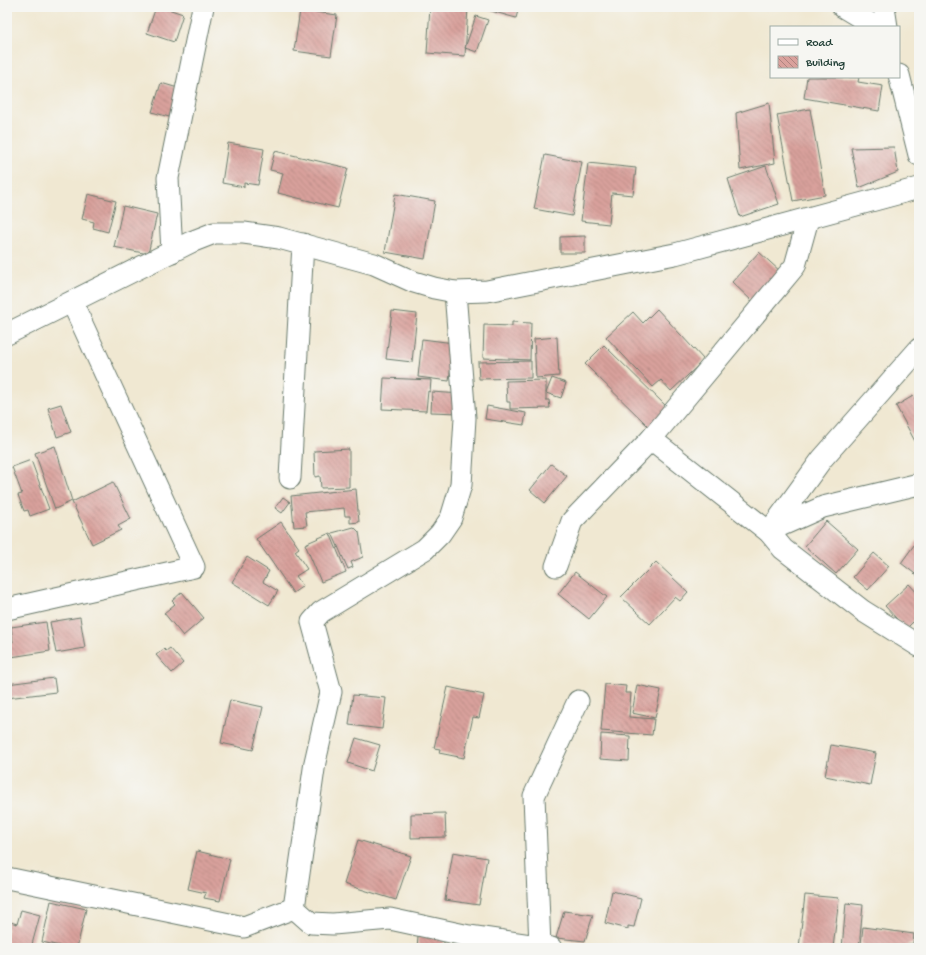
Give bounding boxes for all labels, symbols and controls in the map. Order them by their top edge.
legend [770,26,900,78]
text: Road [806,37,833,51]
text: Building [805,57,845,71]

